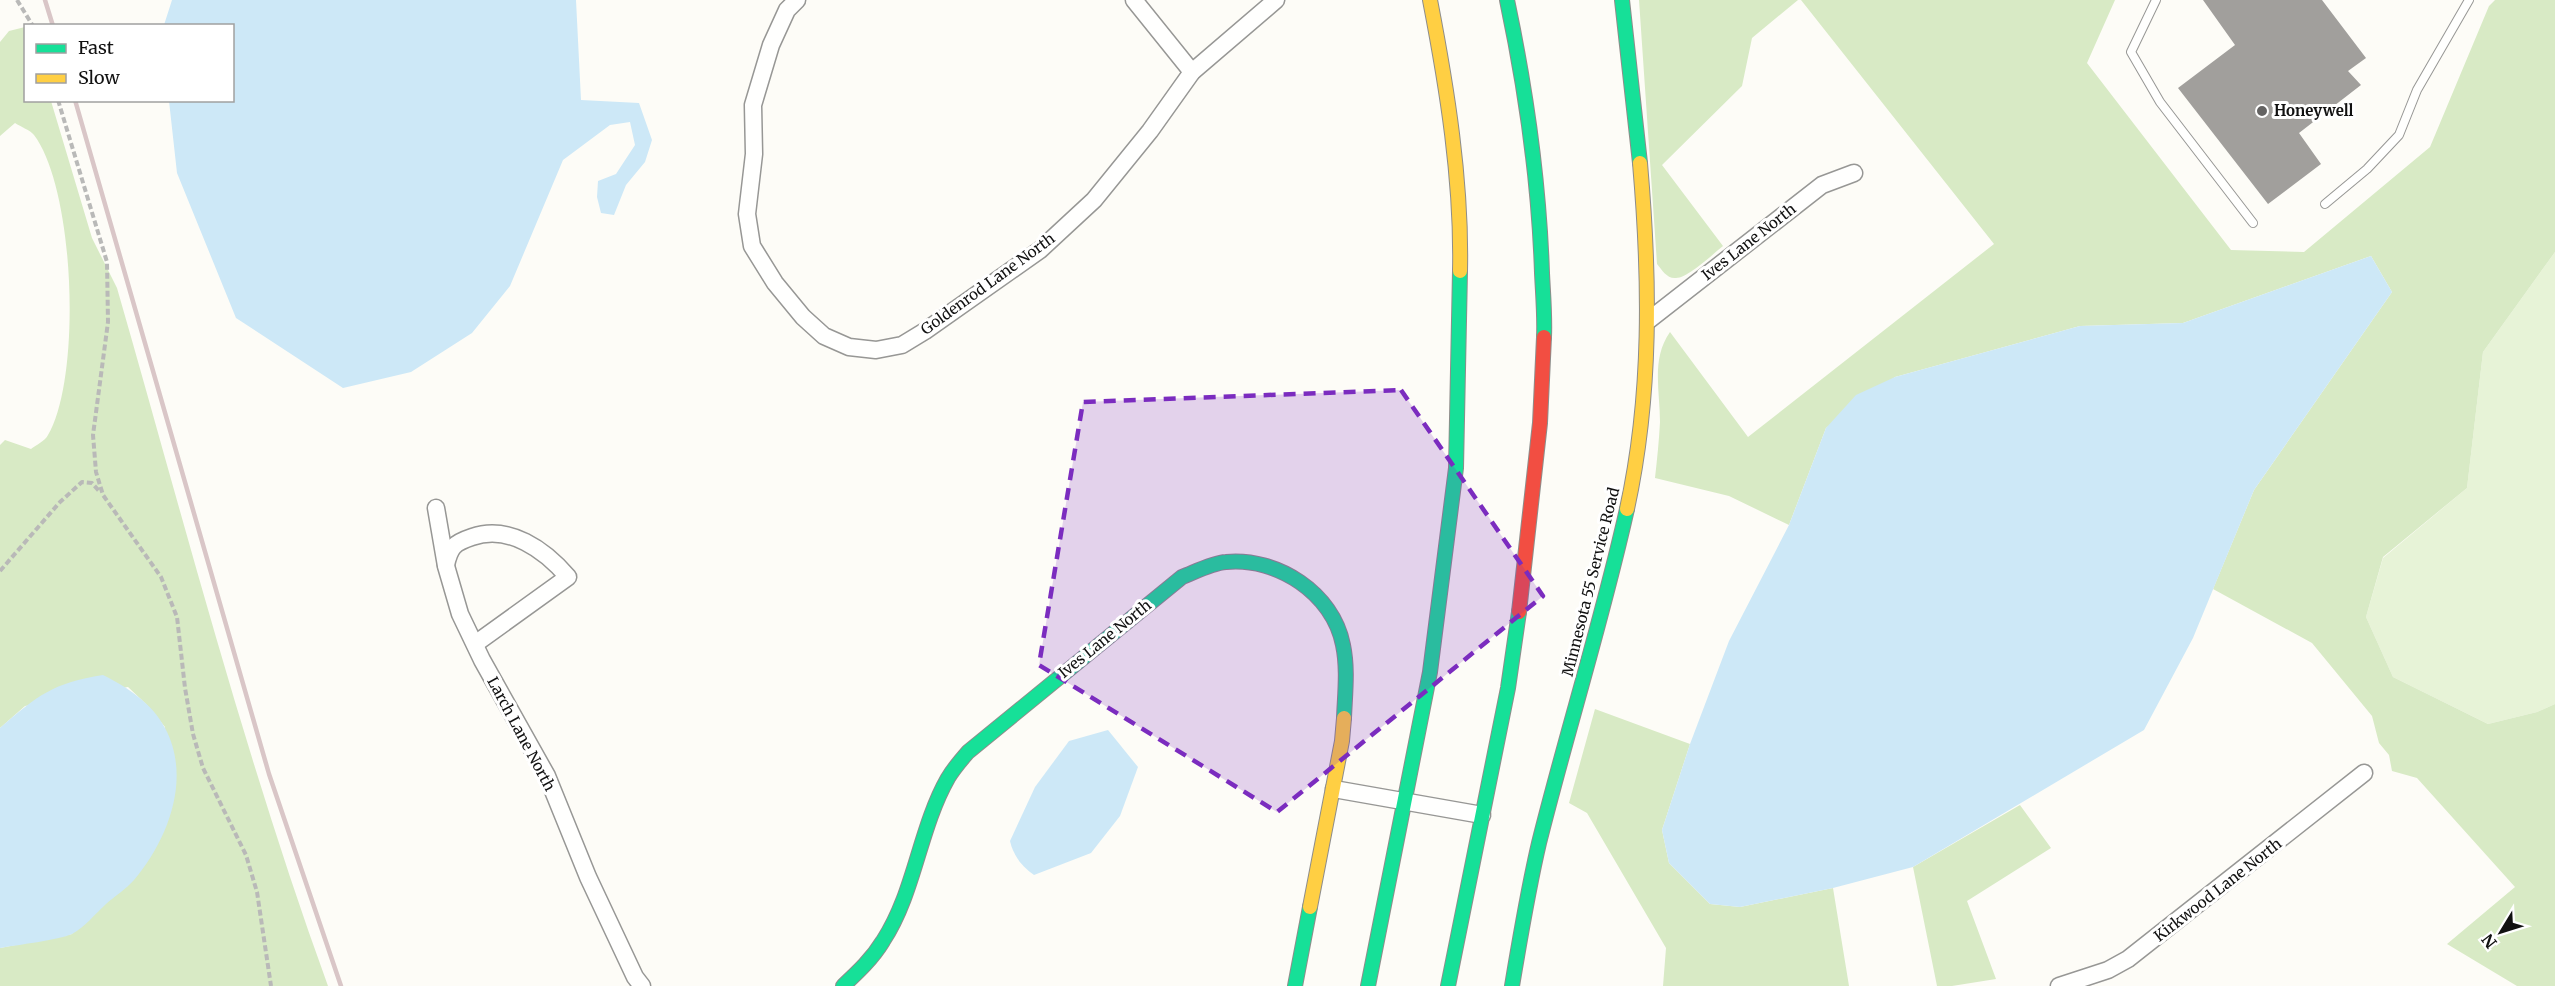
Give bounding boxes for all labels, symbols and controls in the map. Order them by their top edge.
legend [24,24,234,102]
text: Fast [78,36,114,59]
text: Slow [78,66,121,89]
place label: Honeywell [2274,101,2354,120]
marker: Honeywell [2255,104,2269,118]
street label: Ives Lane North [1698,199,1800,284]
street label: Goldenrod Lane North [917,229,1059,339]
street label: Minnesota 55 Service Road [1558,485,1623,678]
street label: Ives Lane North [1054,595,1155,682]
street label: Larch Lane North [483,673,560,794]
street label: Kirkwood Lane North [2150,834,2285,945]
north arrow [2471,902,2531,962]
text: N [2477,930,2501,952]

